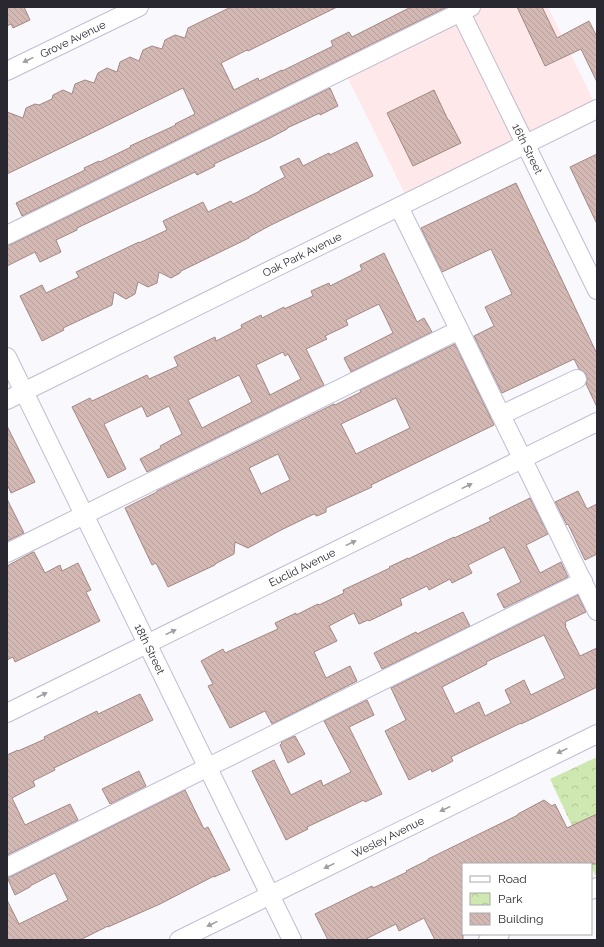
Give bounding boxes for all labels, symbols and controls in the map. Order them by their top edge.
street label: Grove Avenue [38,18,108,61]
one-way arrow [22,57,34,63]
street label: 16th Street [510,121,546,177]
street label: Oak Park Avenue [260,229,344,279]
one-way arrow [462,483,473,489]
one-way arrow [345,540,356,546]
street label: Euclid Avenue [267,545,338,589]
street label: 18th Street [132,622,168,677]
one-way arrow [165,629,177,635]
one-way arrow [36,692,48,698]
one-way arrow [556,748,568,755]
one-way arrow [440,806,451,812]
street label: Wesley Avenue [350,814,427,860]
one-way arrow [323,863,334,869]
legend [462,863,592,935]
text: Road [498,872,527,886]
text: Park [498,892,523,906]
text: Building [498,912,544,926]
one-way arrow [206,920,218,927]

